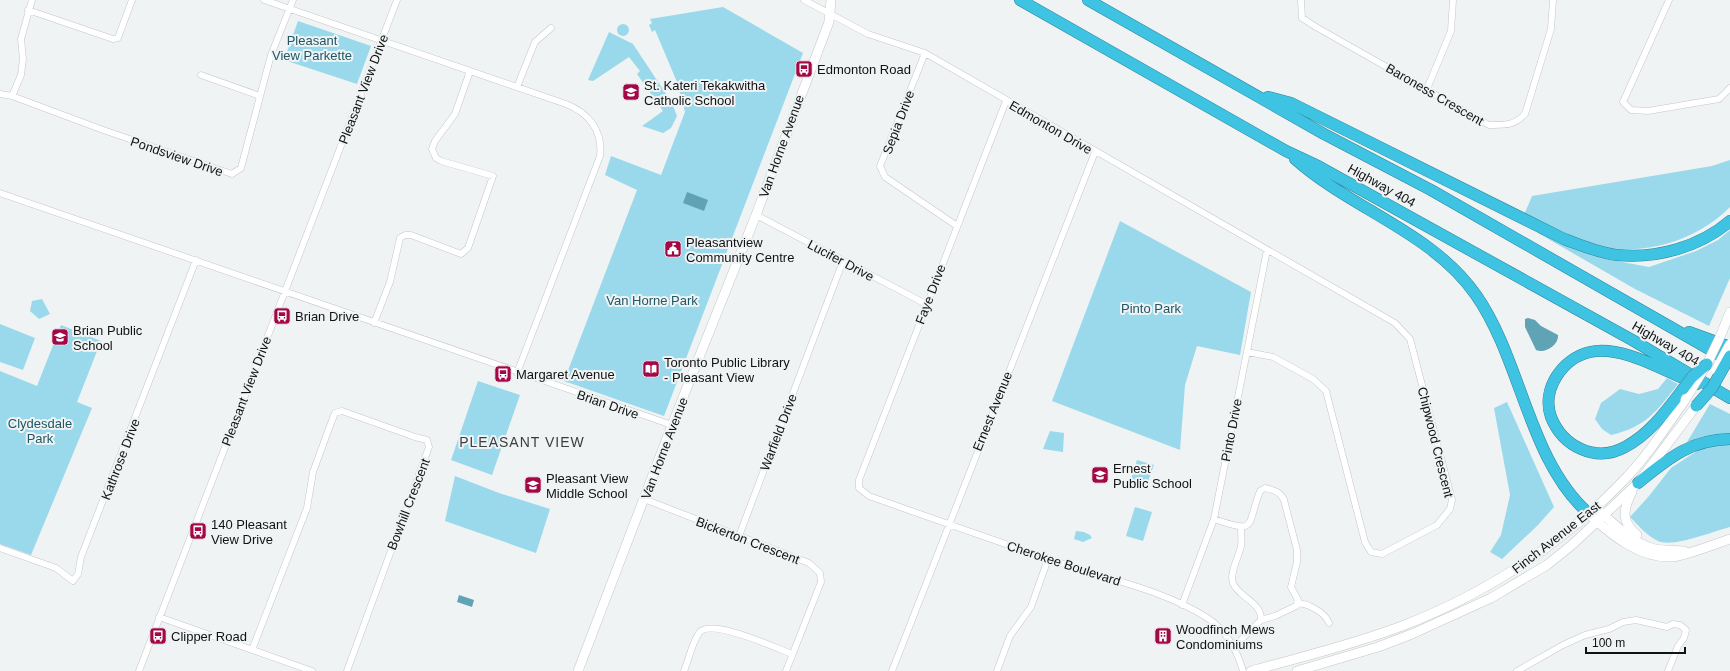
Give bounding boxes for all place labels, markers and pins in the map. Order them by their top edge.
bus stop icon: Edmonton Road [794,59,814,79]
place label: Edmonton Road [817,62,911,77]
place label: St. Kateri Tekakwitha Catholic School [644,78,766,108]
school or university icon: St. Kateri Tekakwitha Catholic School [621,82,641,102]
place label: Pleasantview Community Centre [686,235,794,265]
public building icon: Pleasantview Community Centre [663,239,683,259]
bus stop icon: Brian Drive [272,306,292,326]
place label: Brian Drive [295,309,359,324]
place label: Brian Public School [73,323,143,353]
school or university icon: Brian Public School [50,327,70,347]
place label: Toronto Public Library - Pleasant View [664,355,790,385]
library icon: Toronto Public Library - Pleasant View [641,359,661,379]
bus stop icon: Margaret Avenue [493,364,513,384]
place label: Margaret Avenue [516,367,615,382]
place label: Ernest Public School [1113,461,1192,491]
school or university icon: Ernest Public School [1090,465,1110,485]
place label: Pleasant View Middle School [546,471,629,501]
school or university icon: Pleasant View Middle School [523,475,543,495]
place label: 140 Pleasant View Drive [211,517,287,547]
bus stop icon: 140 Pleasant View Drive [188,521,208,541]
place label: Woodfinch Mews Condominiums [1176,622,1275,652]
bus stop icon: Clipper Road [148,626,168,646]
building icon: Woodfinch Mews Condominiums [1153,626,1173,646]
place label: Clipper Road [171,629,247,644]

